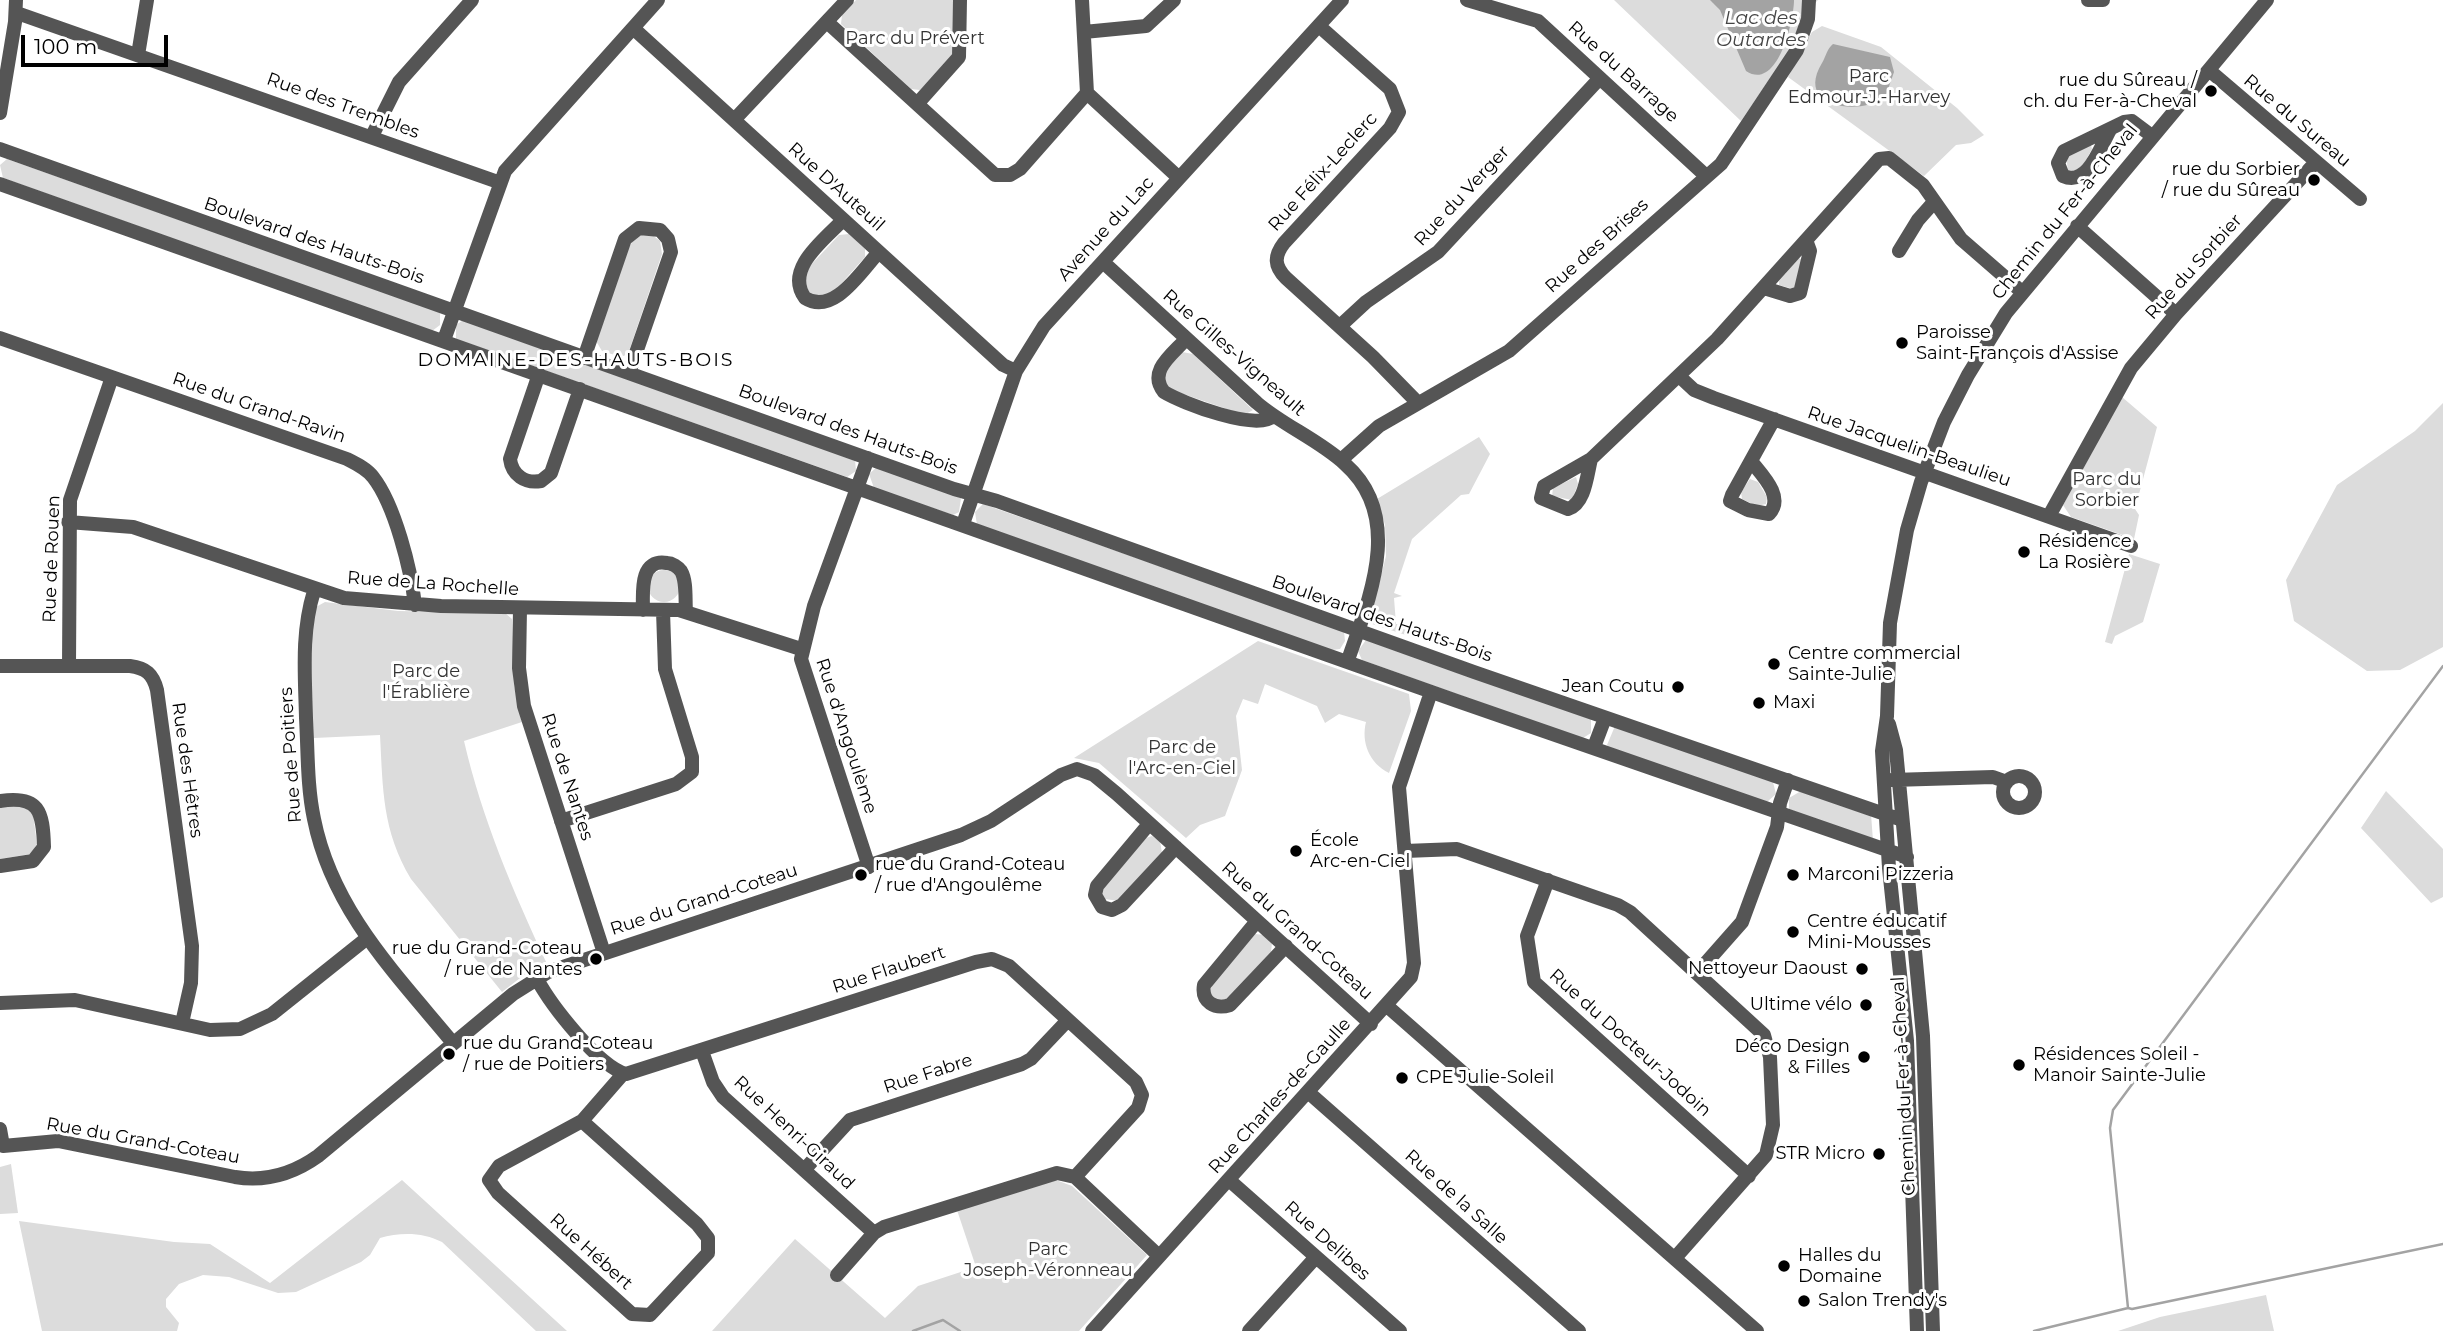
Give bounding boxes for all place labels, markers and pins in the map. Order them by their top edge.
place label: rue du Sûreau / ch. du Fer-à-Cheval [2023,70,2197,112]
marker: rue du Sûreau / ch. du Fer-à-Cheval [2203,83,2219,99]
place label: rue du Sorbier / rue du Sûreau [2162,159,2300,202]
marker: rue du Sorbier / rue du Sûreau [2306,172,2322,188]
place label: Paroisse Saint-François d'Assise [1916,322,2119,364]
marker: Paroisse Saint-François d'Assise [1894,335,1910,351]
place label: Résidence La Rosière [2038,531,2132,574]
marker: Résidence La Rosière [2016,544,2032,560]
place label: Centre commercial Sainte-Julie [1788,643,1961,686]
marker: Centre commercial Sainte-Julie [1766,656,1782,672]
place label: Jean Coutu [1562,676,1664,698]
marker: Jean Coutu [1670,679,1686,695]
place label: Maxi [1773,692,1815,714]
marker: Maxi [1751,695,1767,711]
place label: École Arc-en-Ciel [1310,830,1410,872]
marker: École Arc-en-Ciel [1288,843,1304,859]
place label: rue du Grand-Coteau / rue d'Angoulême [875,854,1065,896]
place label: Marconi Pizzeria [1807,864,1954,886]
marker: rue du Grand-Coteau / rue d'Angoulême [853,867,869,883]
marker: Marconi Pizzeria [1785,867,1801,883]
place label: Centre éducatif Mini-Mousses [1807,911,1946,954]
marker: Centre éducatif Mini-Mousses [1785,924,1801,940]
place label: rue du Grand-Coteau / rue de Nantes [392,938,582,981]
marker: rue du Grand-Coteau / rue de Nantes [588,951,604,967]
place label: Nettoyeur Daoust [1688,958,1848,980]
marker: Nettoyeur Daoust [1854,961,1870,977]
place label: Ultime vélo [1750,994,1852,1016]
marker: Ultime vélo [1858,997,1874,1013]
place label: rue du Grand-Coteau / rue de Poitiers [463,1033,653,1076]
place label: Déco Design & Filles [1734,1036,1850,1078]
place label: Résidences Soleil - Manoir Sainte-Julie [2033,1044,2206,1086]
marker: rue du Grand-Coteau / rue de Poitiers [441,1046,457,1062]
marker: Déco Design & Filles [1856,1049,1872,1065]
marker: Résidences Soleil - Manoir Sainte-Julie [2011,1057,2027,1073]
place label: CPE Julie-Soleil [1416,1067,1554,1089]
marker: CPE Julie-Soleil [1394,1070,1410,1086]
place label: STR Micro [1776,1143,1865,1165]
marker: STR Micro [1871,1146,1887,1162]
place label: Halles du Domaine [1798,1245,1882,1288]
marker: Halles du Domaine [1776,1258,1792,1274]
place label: Salon Trendy's [1818,1290,1947,1312]
marker: Salon Trendy's [1796,1293,1812,1309]

